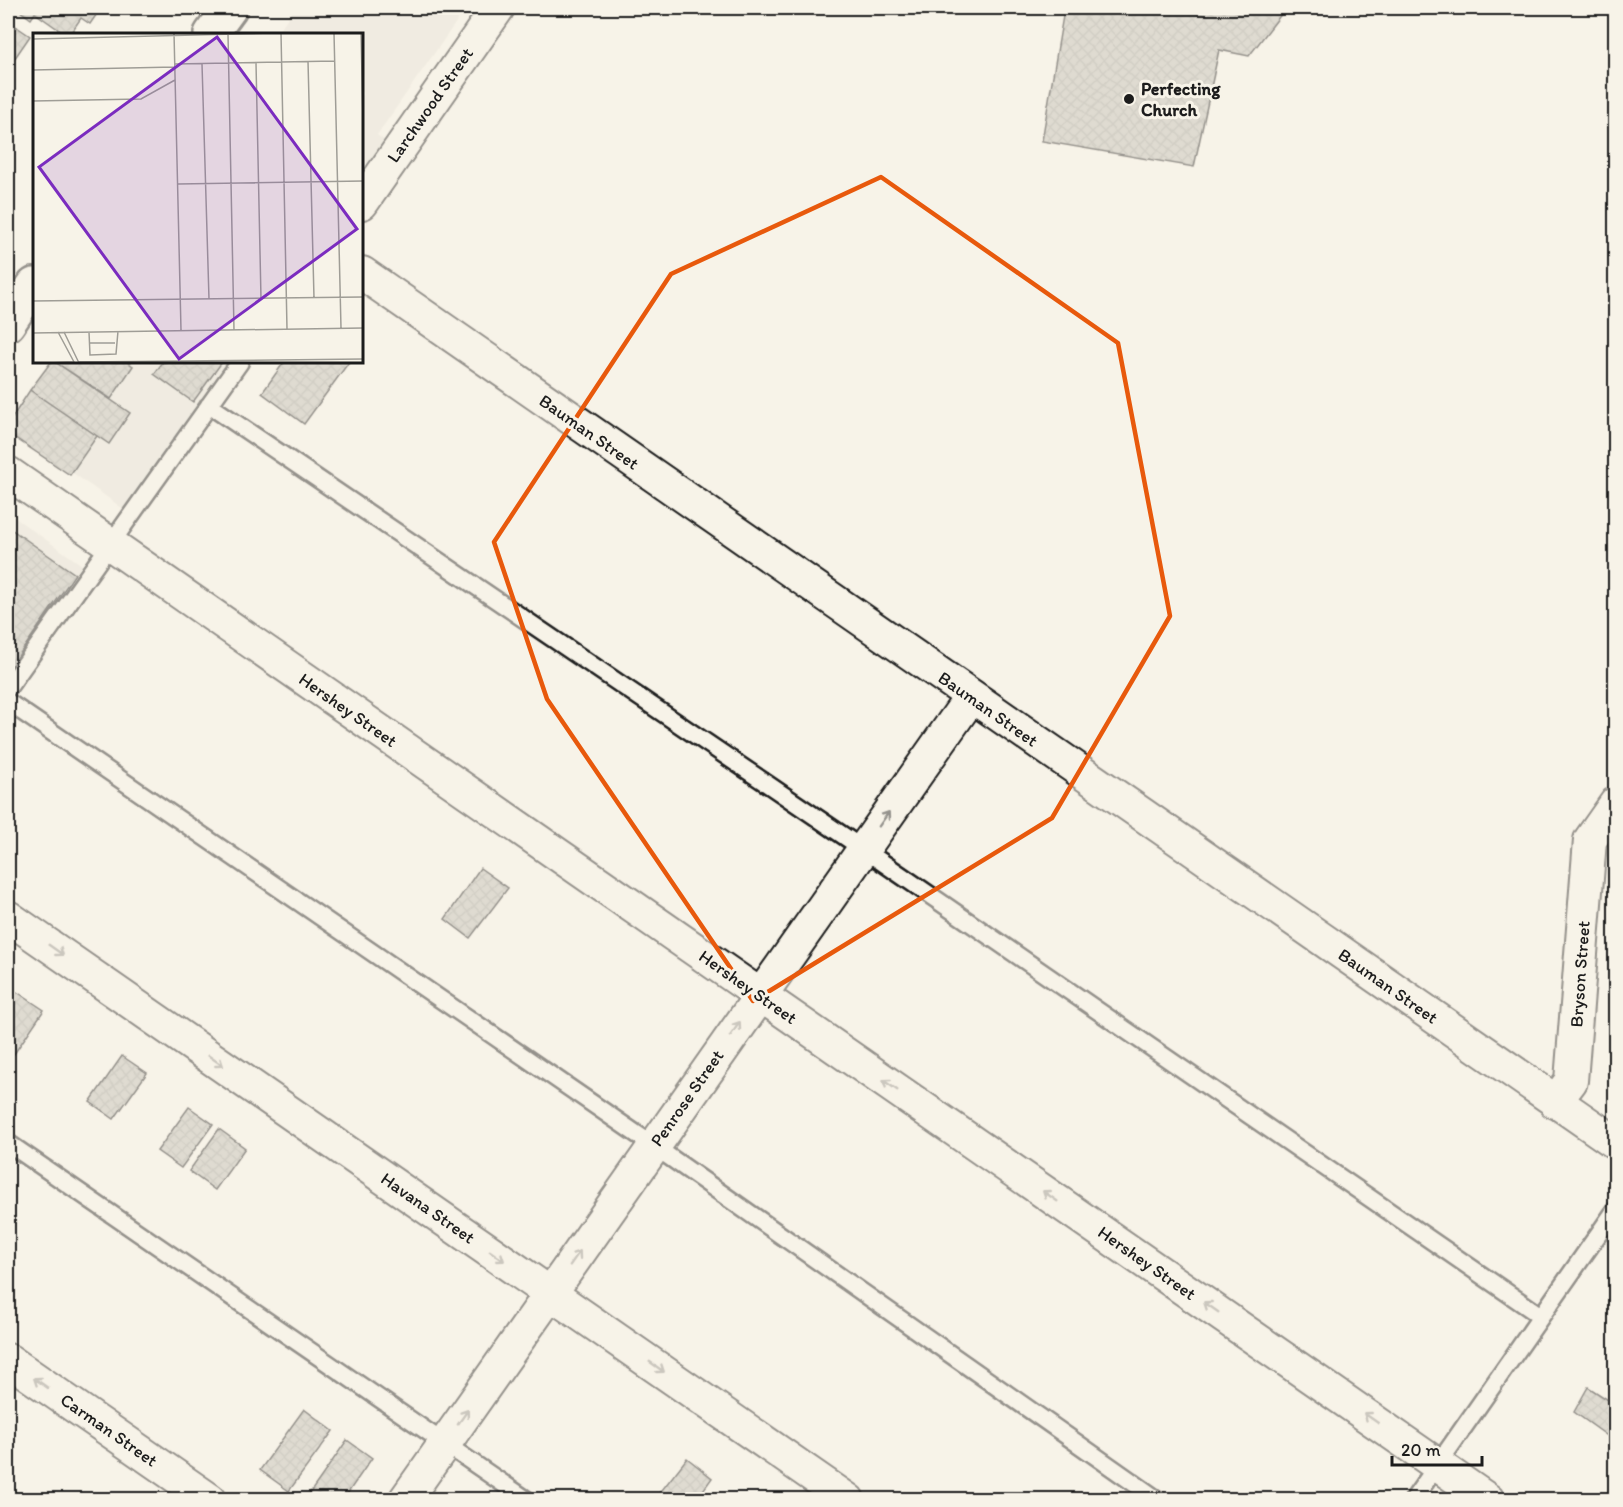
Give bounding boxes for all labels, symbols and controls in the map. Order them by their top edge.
inset map [33,33,363,363]
street label: Larchwood Street [382,43,478,167]
place label: Perfecting Church [1141,78,1221,121]
marker: Perfecting Church [1122,92,1136,106]
street label: Bauman Street [535,389,643,475]
street label: Bauman Street [934,666,1042,752]
street label: Hershey Street [295,668,402,752]
one-way arrow [878,811,890,827]
street label: Bryson Street [1565,920,1595,1028]
street label: Bauman Street [1334,943,1442,1029]
one-way arrow [47,944,63,956]
street label: Hershey Street [695,945,802,1029]
one-way arrow [729,1022,741,1038]
street label: Penrose Street [646,1045,728,1151]
one-way arrow [207,1055,223,1067]
one-way arrow [882,1079,899,1091]
street label: Havana Street [377,1167,480,1249]
one-way arrow [1043,1190,1059,1202]
street label: Hershey Street [1094,1221,1201,1305]
one-way arrow [488,1250,505,1262]
one-way arrow [569,1250,581,1266]
one-way arrow [1203,1301,1219,1313]
one-way arrow [649,1361,665,1373]
one-way arrow [33,1377,49,1389]
street label: Carman Street [56,1388,162,1472]
one-way arrow [457,1410,469,1426]
one-way arrow [1363,1412,1380,1424]
scale bar [1392,1429,1482,1467]
text: 20 m [1401,1439,1441,1461]

